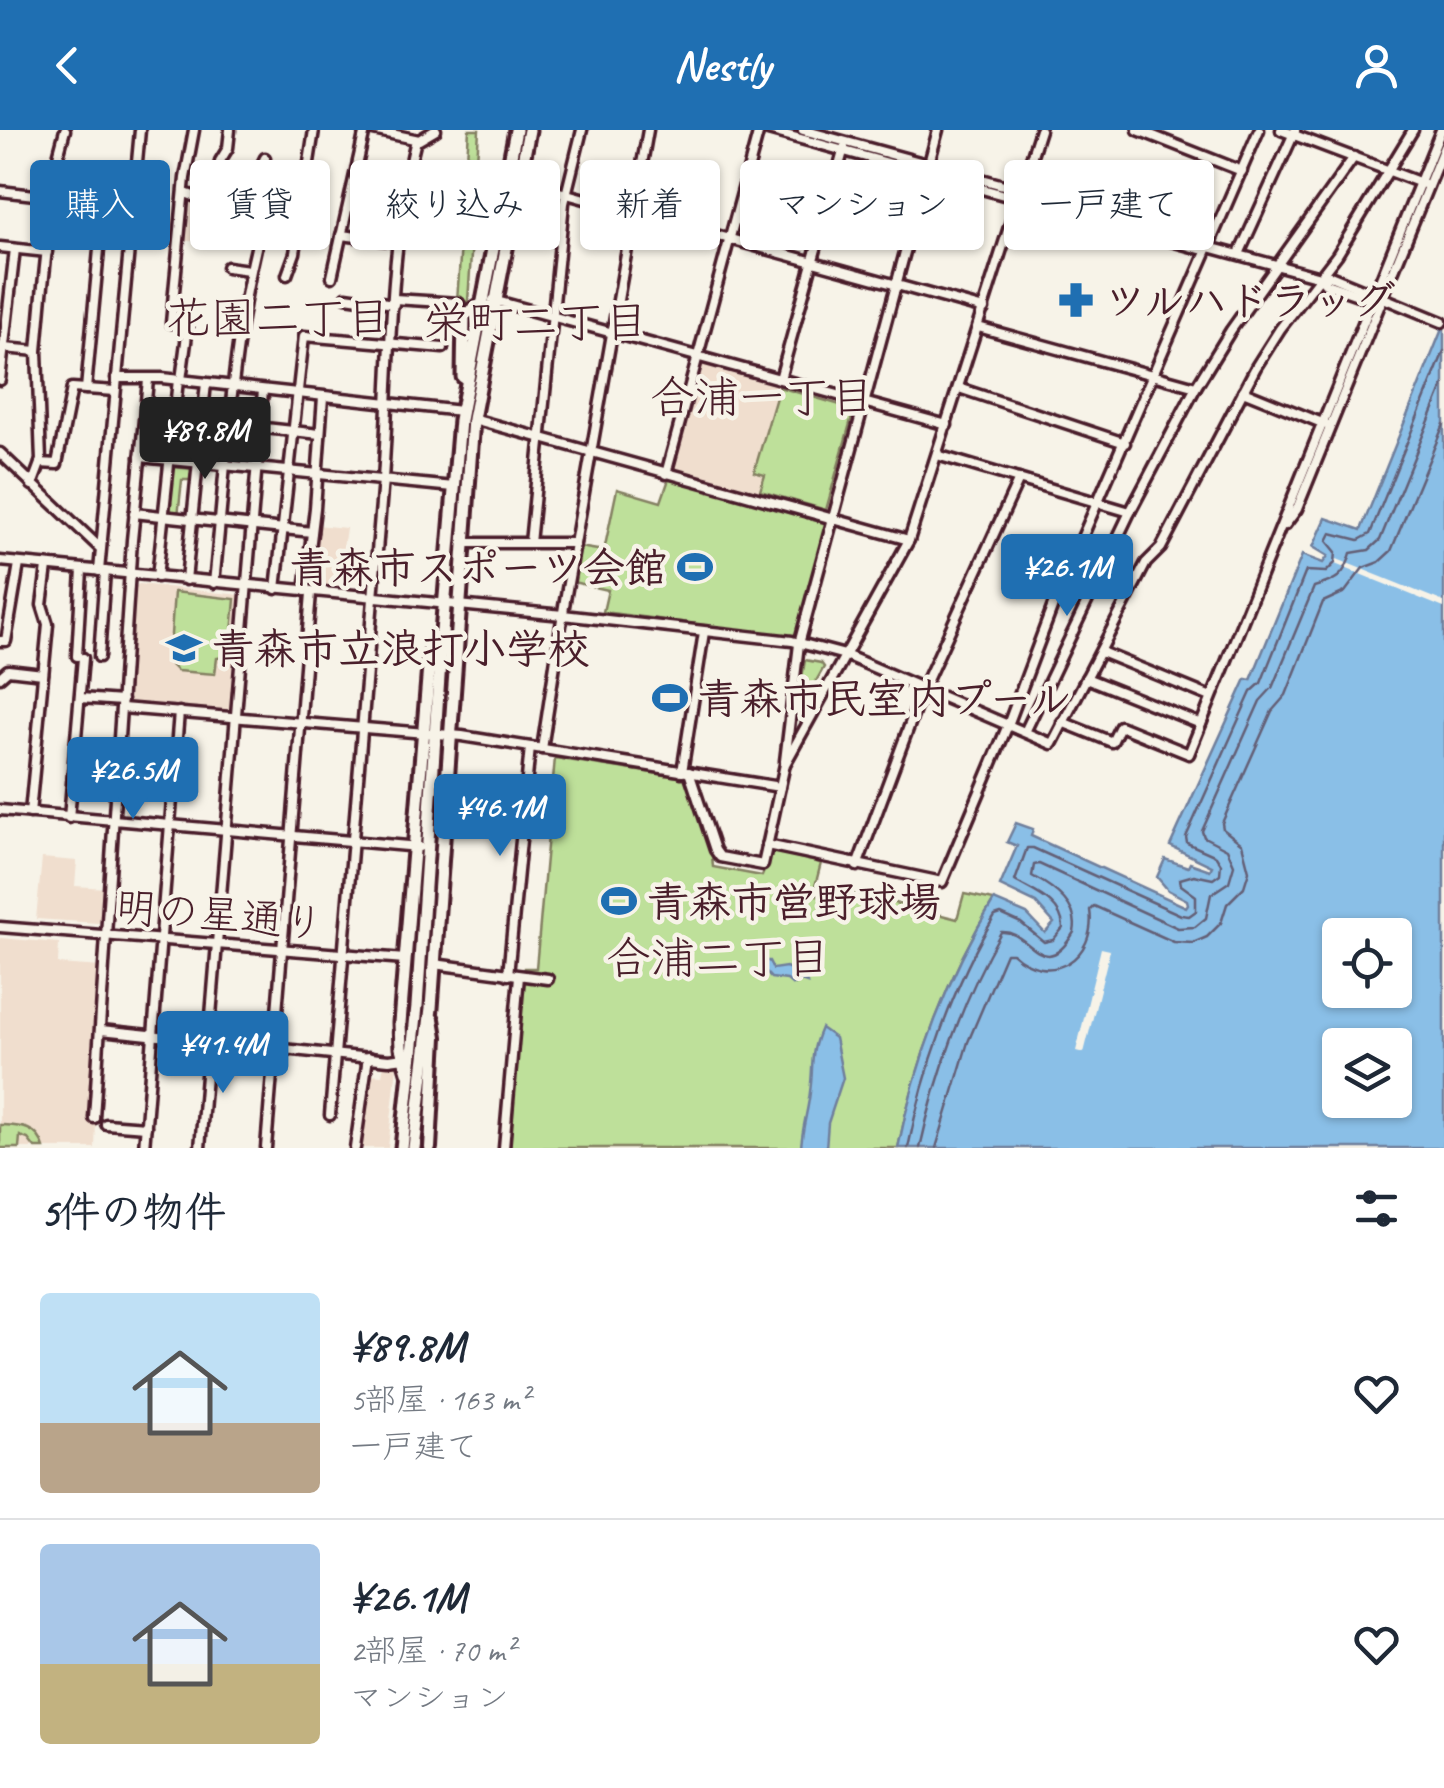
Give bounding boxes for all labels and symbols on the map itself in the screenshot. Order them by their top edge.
place label: ツルハドラッグ [1104,275,1395,328]
pharmacy icon: ツルハドラッグ [1057,281,1095,319]
district label: 花園二丁目 [165,290,391,347]
district label: 栄町二丁目 [423,294,649,351]
district label: 合浦一丁目 [649,369,875,426]
pin: ¥89.8M [124,397,286,482]
pin: ¥26.1M [986,534,1148,619]
place label: 青森市スポーツ会館 [290,542,667,595]
sports icon: 青森市スポーツ会館 [676,548,714,586]
place label: 青森市立浪打小学校 [212,623,590,676]
school or university icon: 青森市立浪打小学校 [165,629,203,667]
place label: 青森市民室内プール [698,673,1072,726]
sports icon: 青森市民室内プール [651,679,689,717]
pin: ¥26.5M [52,737,214,822]
pin: ¥46.1M [419,774,581,859]
place label: 青森市営野球場 [647,876,941,929]
street label: 明の星通り [113,880,327,951]
sports icon: 青森市営野球場 [600,882,638,920]
district label: 合浦二丁目 [605,930,831,987]
pin: ¥41.4M [142,1011,304,1096]

